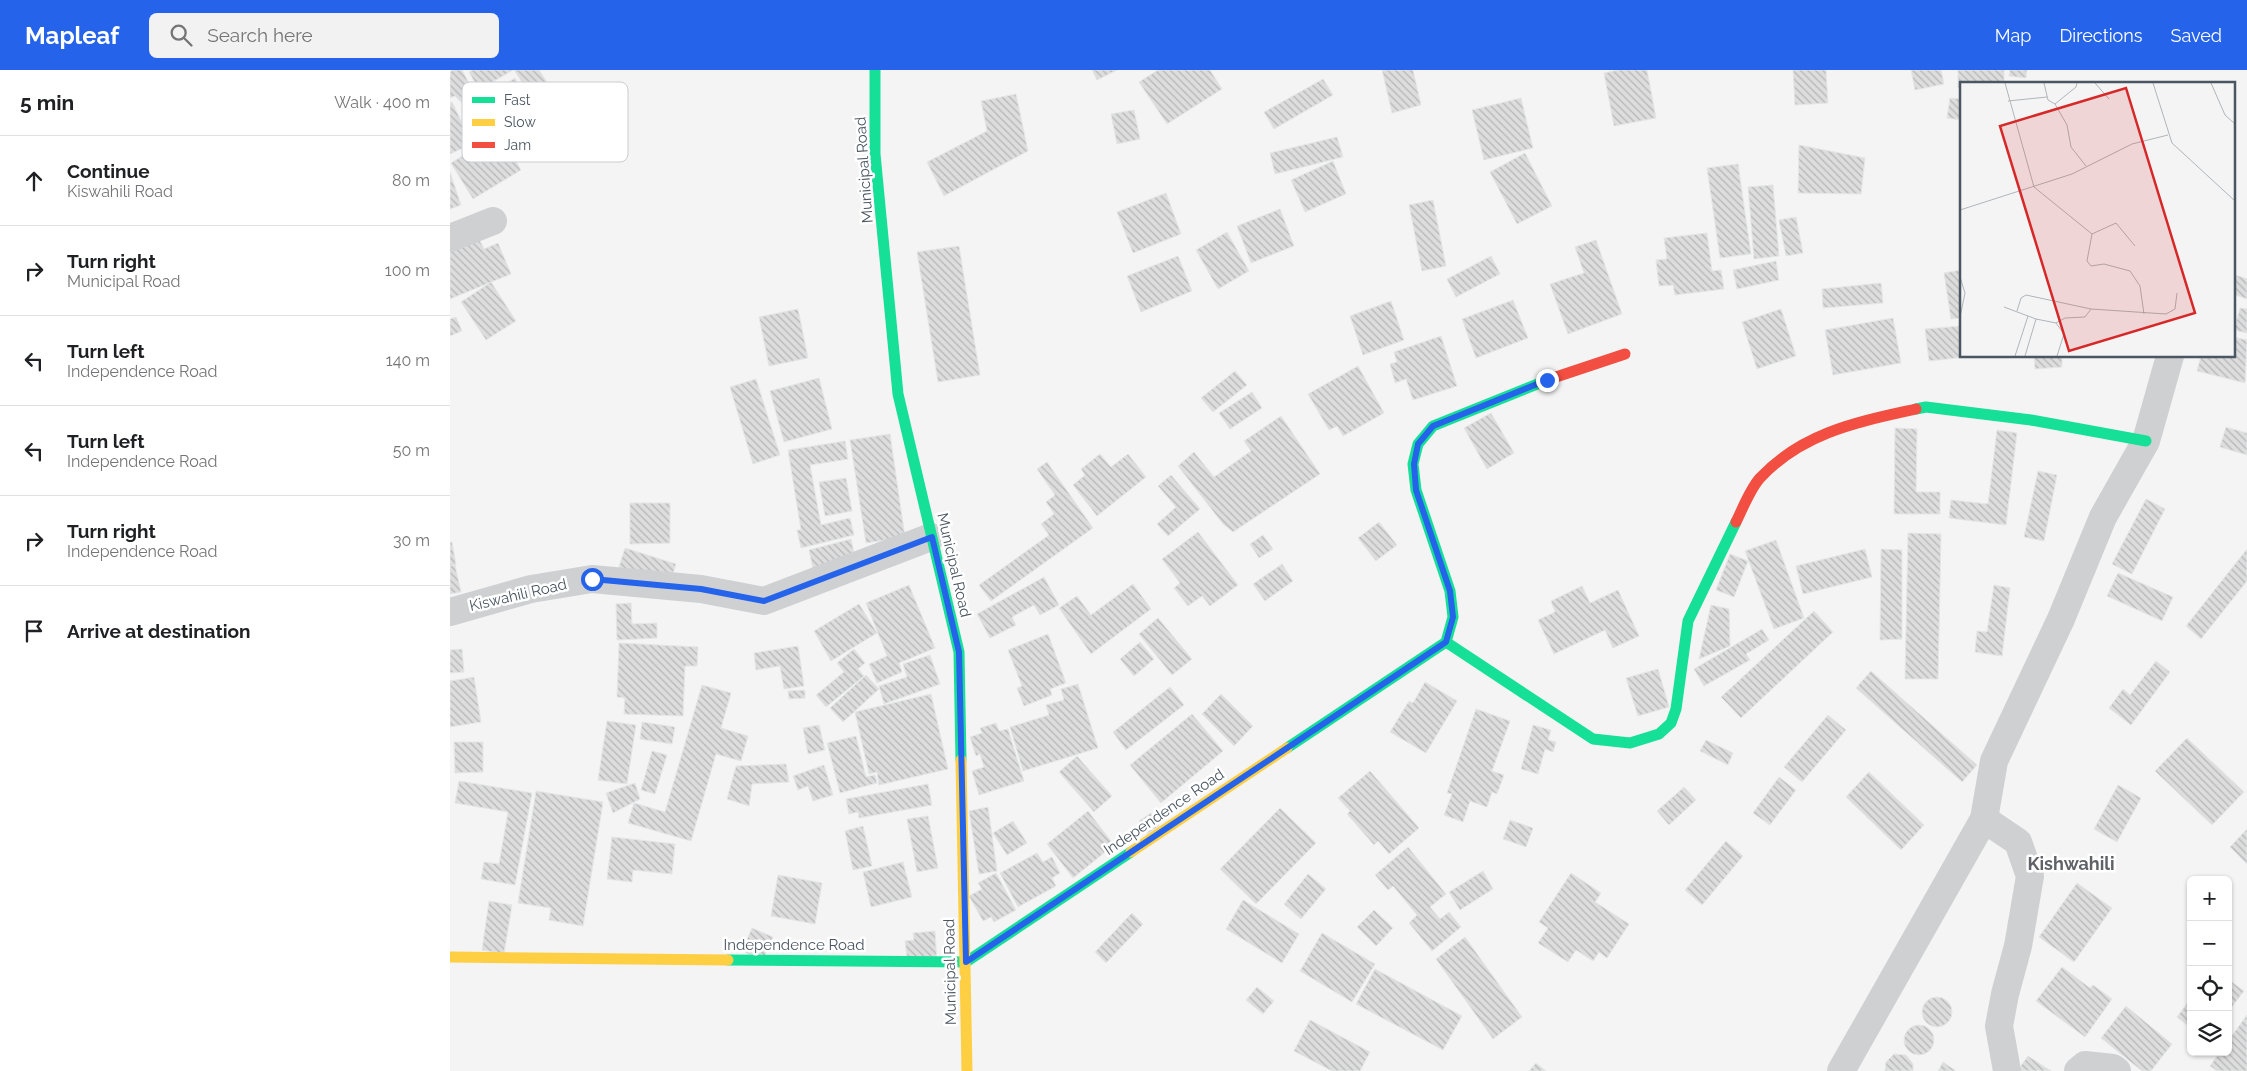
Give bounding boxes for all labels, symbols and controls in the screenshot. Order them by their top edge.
search box [149,13,499,58]
text: Mapleaf [25,21,119,50]
icon: search [167,21,195,49]
text: Search here [207,24,313,46]
text: Map [1995,25,2031,46]
text: Directions [2059,25,2143,46]
text: Saved [2171,25,2222,46]
legend [462,82,628,162]
inset map [1960,82,2234,358]
text: 5 min [20,90,74,115]
text: Fast [504,92,531,108]
text: Walk · 400 m [334,93,430,112]
text: Slow [504,114,536,130]
street label: Municipal Road [851,116,877,224]
text: Jam [504,137,531,153]
text: Continue [67,160,150,182]
icon: ahead [20,167,48,195]
text: 80 m [392,171,430,190]
text: Kiswahili Road [67,182,173,201]
text: Turn right [67,250,156,272]
icon: right [20,257,48,285]
text: 100 m [385,261,430,280]
text: Municipal Road [67,272,181,291]
text: Turn left [67,340,144,362]
icon: left [20,347,48,375]
text: 140 m [386,351,430,370]
text: Independence Road [67,362,217,381]
route end [1536,369,1559,392]
text: Turn left [67,430,144,452]
icon: left [20,437,48,465]
text: 50 m [393,441,430,460]
text: Independence Road [67,452,217,471]
street label: Municipal Road [933,511,975,619]
text: Turn right [67,520,156,542]
icon: right [20,527,48,555]
text: 30 m [393,531,430,550]
text: Independence Road [67,542,217,561]
route start [581,568,604,591]
street label: Kiswahili Road [468,575,568,615]
icon: arrive [20,617,48,645]
text: Arrive at destination [67,620,251,642]
street label: Independence Road [1100,765,1228,859]
district label: Kishwahili [2027,853,2115,874]
map controls [2187,876,2232,1056]
button: + [2187,876,2232,921]
street label: Municipal Road [940,919,960,1025]
button: − [2187,921,2232,966]
street label: Independence Road [723,936,865,954]
button: locate [2187,966,2232,1011]
button: layers [2187,1011,2232,1056]

